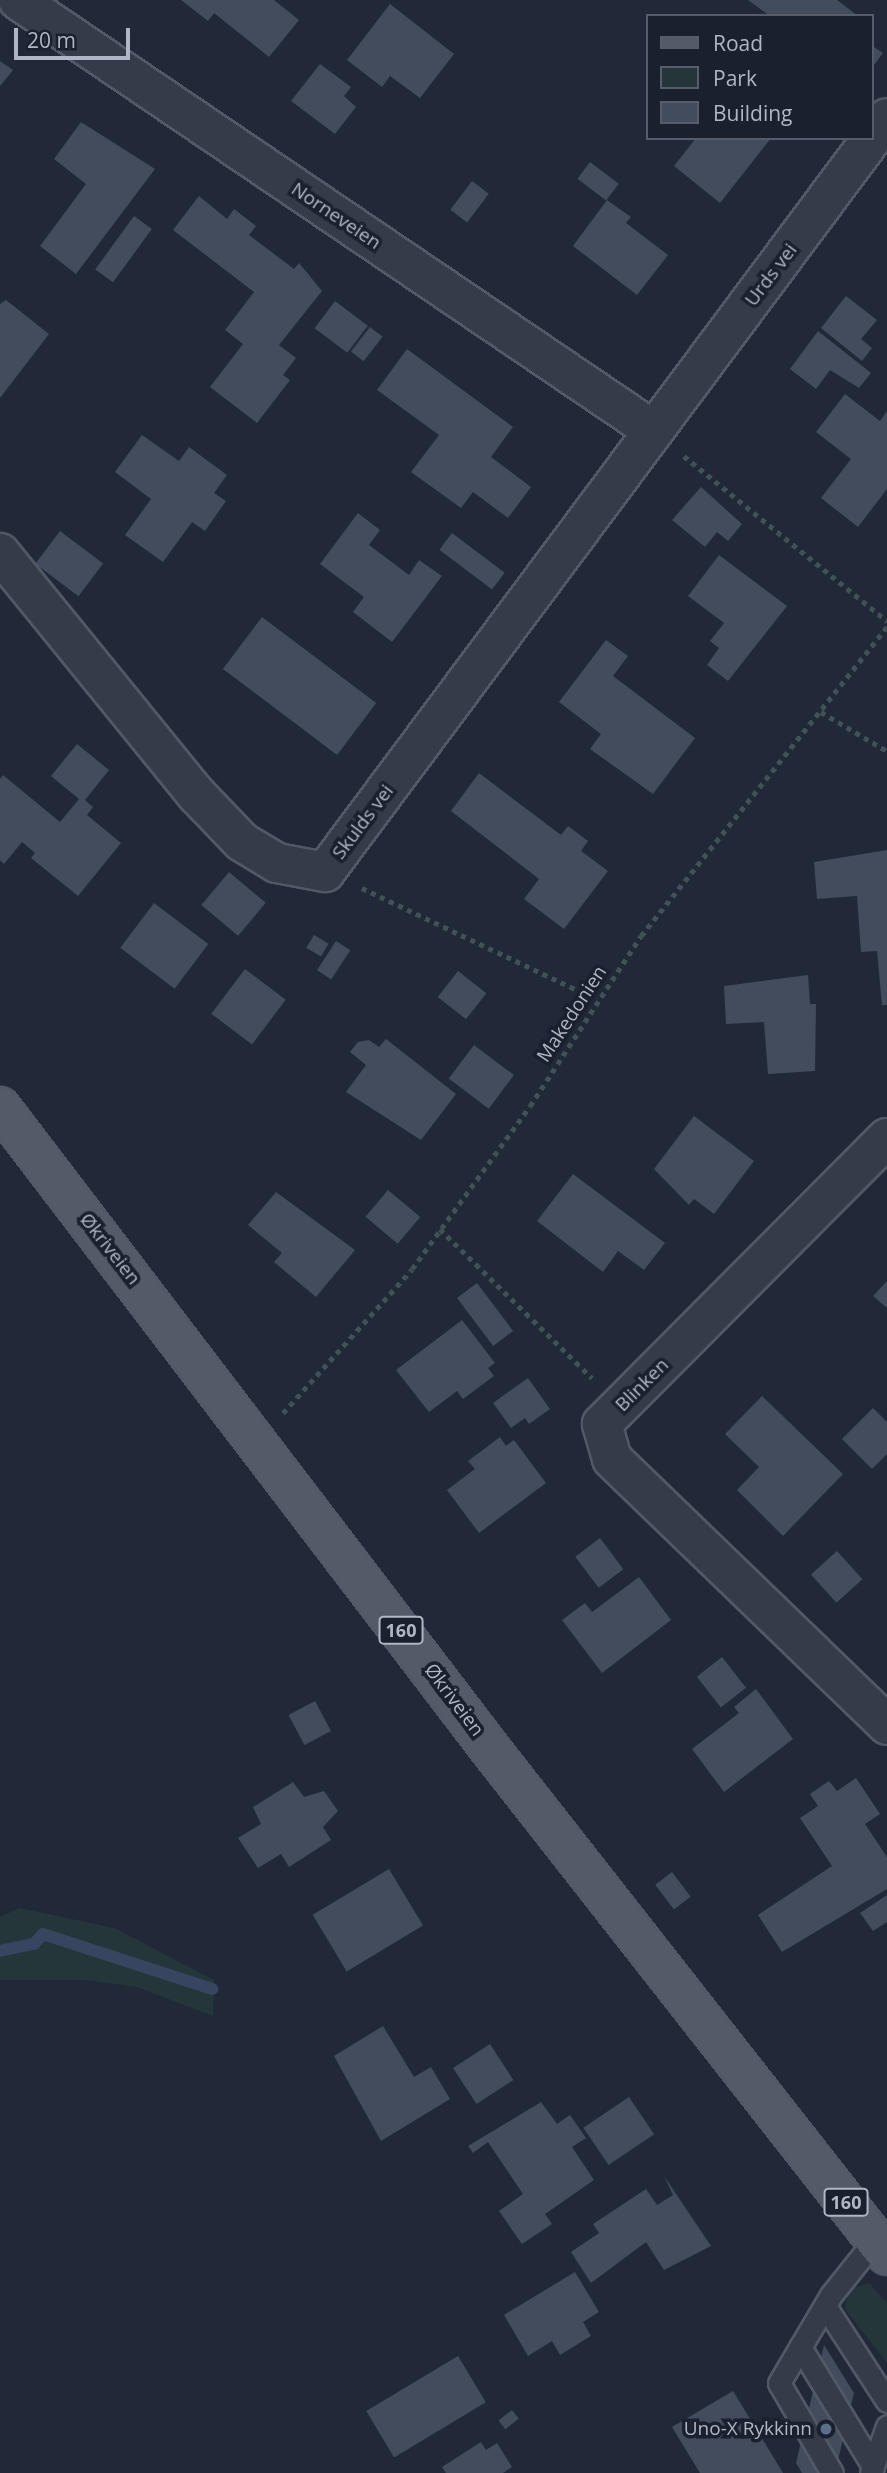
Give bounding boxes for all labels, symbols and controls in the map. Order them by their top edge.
scale bar [18,14,133,58]
legend [646,14,873,140]
text: 20 m [27,26,76,54]
text: Road [713,29,763,57]
text: Park [713,64,757,92]
text: Building [713,99,792,127]
street label: Norneveien [287,178,385,254]
street label: Urds vei [740,239,802,311]
street label: Skulds vei [328,780,398,864]
street label: Makedonien [532,962,612,1066]
street label: Økriveien [75,1209,145,1289]
street label: Blinken [611,1354,673,1416]
road number: 160 [378,1616,424,1644]
street label: Økriveien [419,1659,489,1741]
road number: 160 [823,2188,869,2216]
place label: Uno-X Rykkinn [684,2418,812,2440]
marker: Uno-X Rykkinn [818,2421,834,2437]

